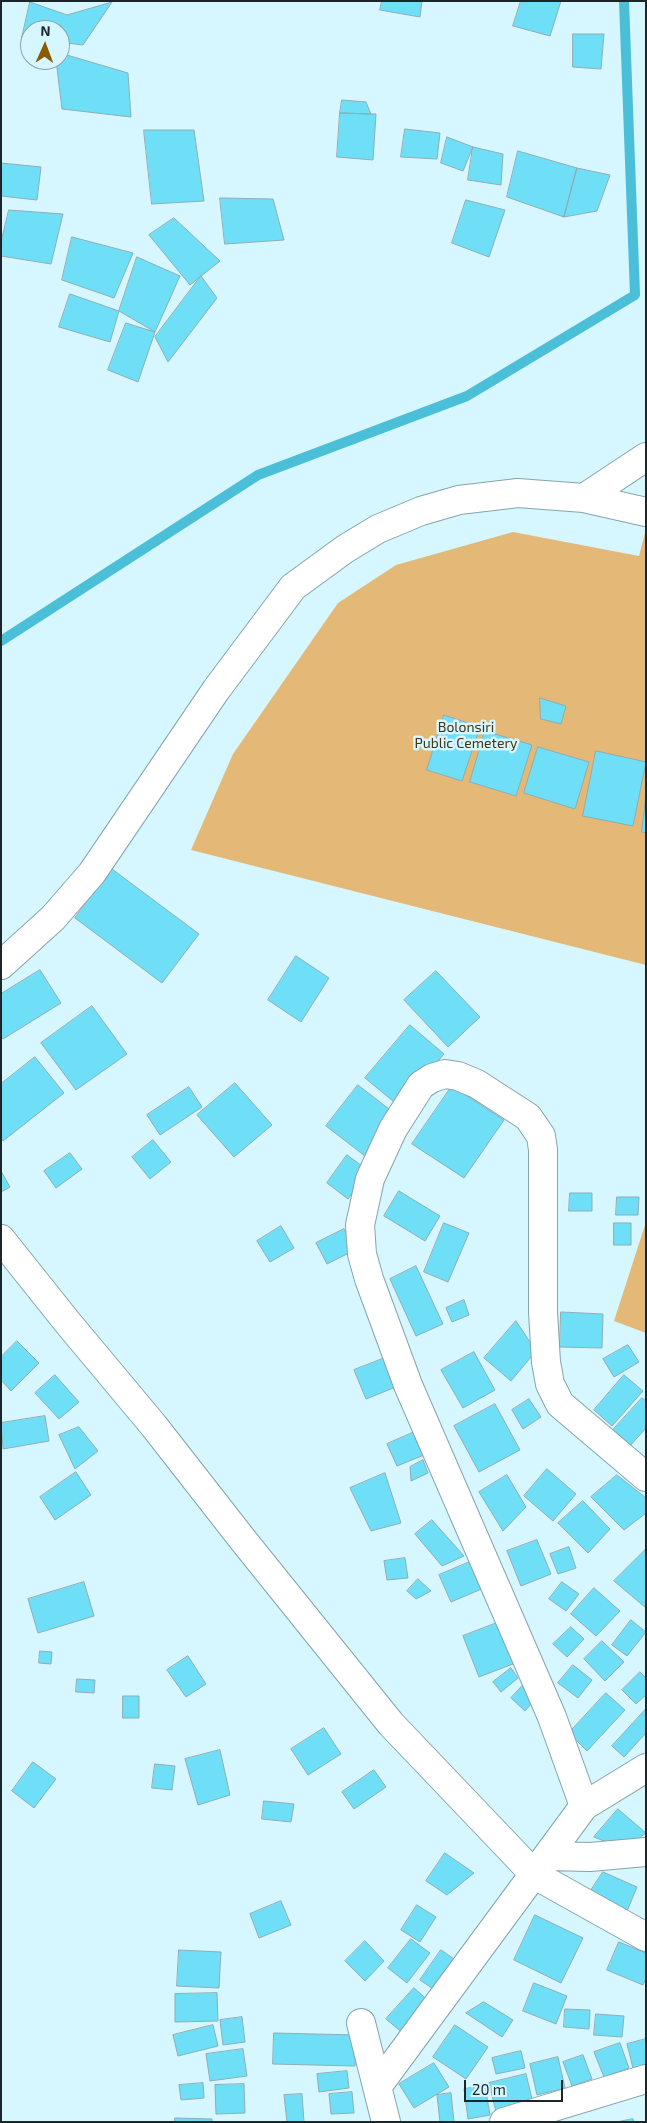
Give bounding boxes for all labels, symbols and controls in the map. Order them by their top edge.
north arrow [20,20,70,70]
text: N [40,22,51,39]
park label: Bolonsiri Public Cemetery [415,719,517,752]
scale bar [467,2070,566,2102]
text: 20 m [472,2080,506,2098]

